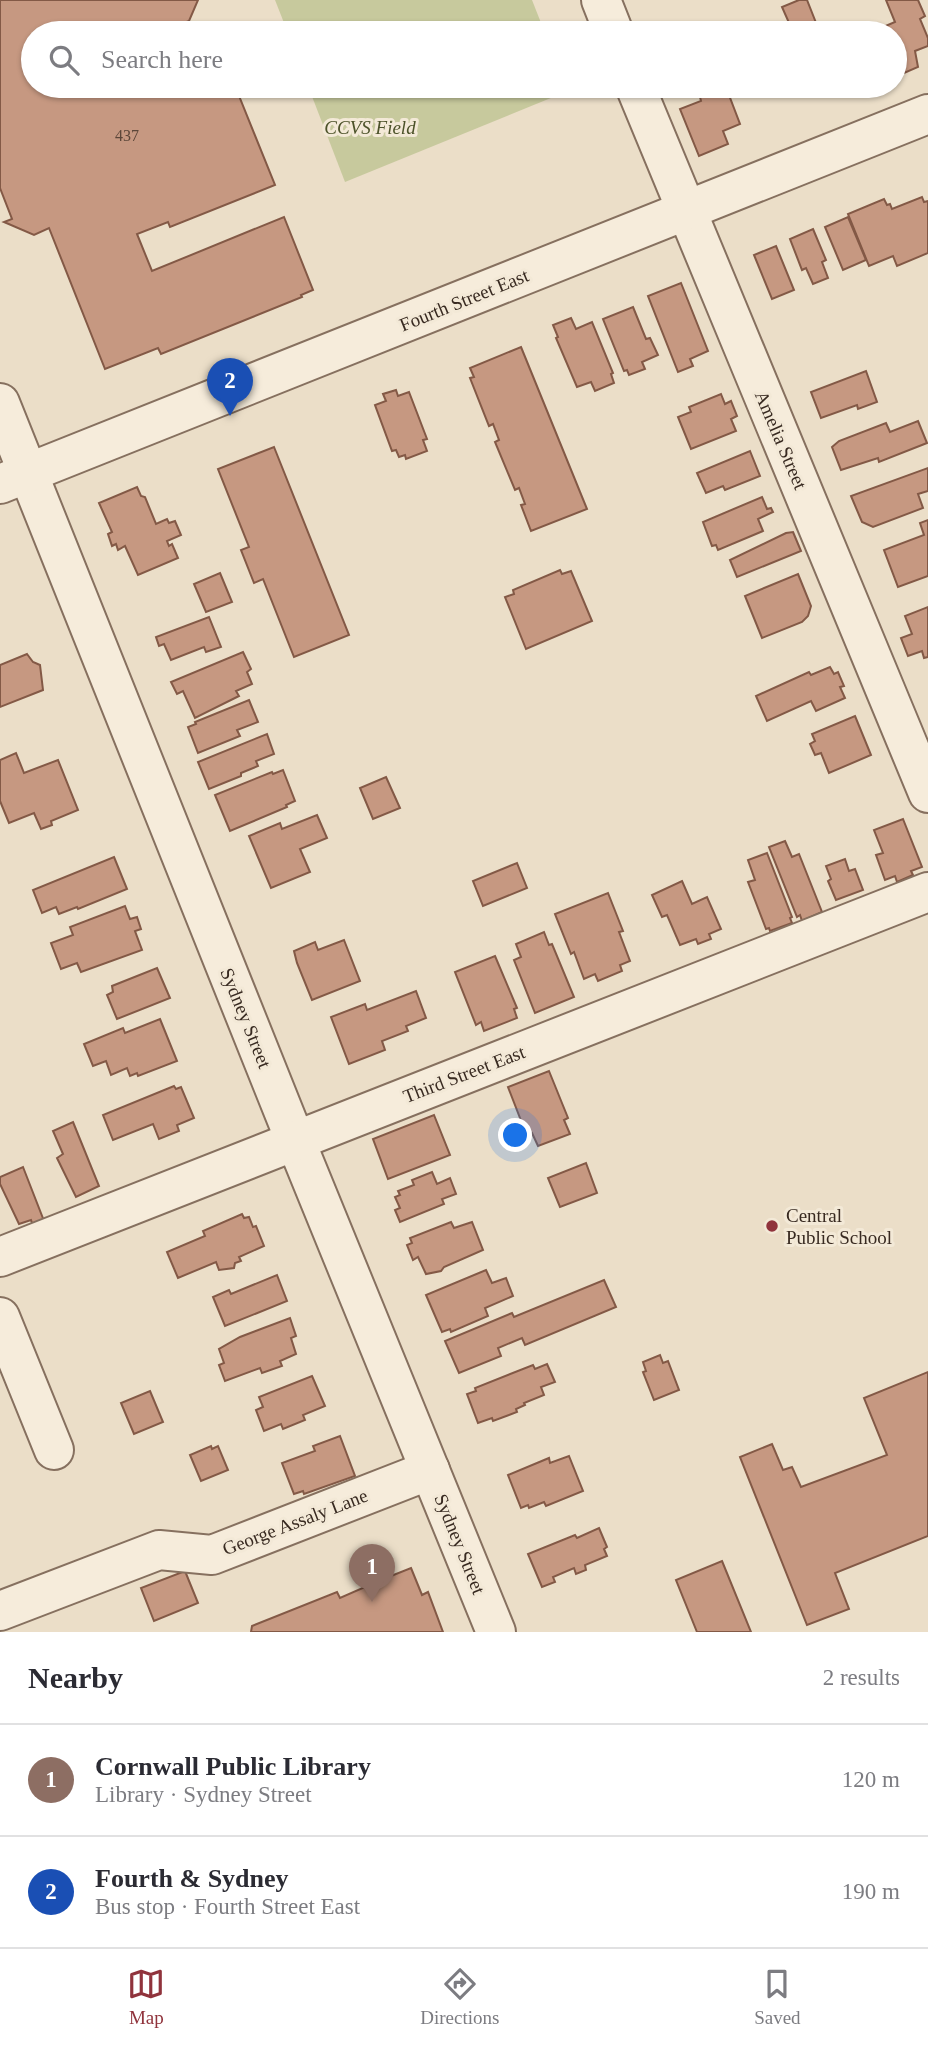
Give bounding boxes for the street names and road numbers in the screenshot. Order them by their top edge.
street label: Fourth Street East [396,264,532,335]
street label: Amelia Street [751,388,811,493]
street label: Sydney Street [216,965,276,1072]
street label: Third Street East [400,1041,529,1107]
street label: George Assaly Lane [219,1485,371,1559]
street label: Sydney Street [430,1491,490,1598]

